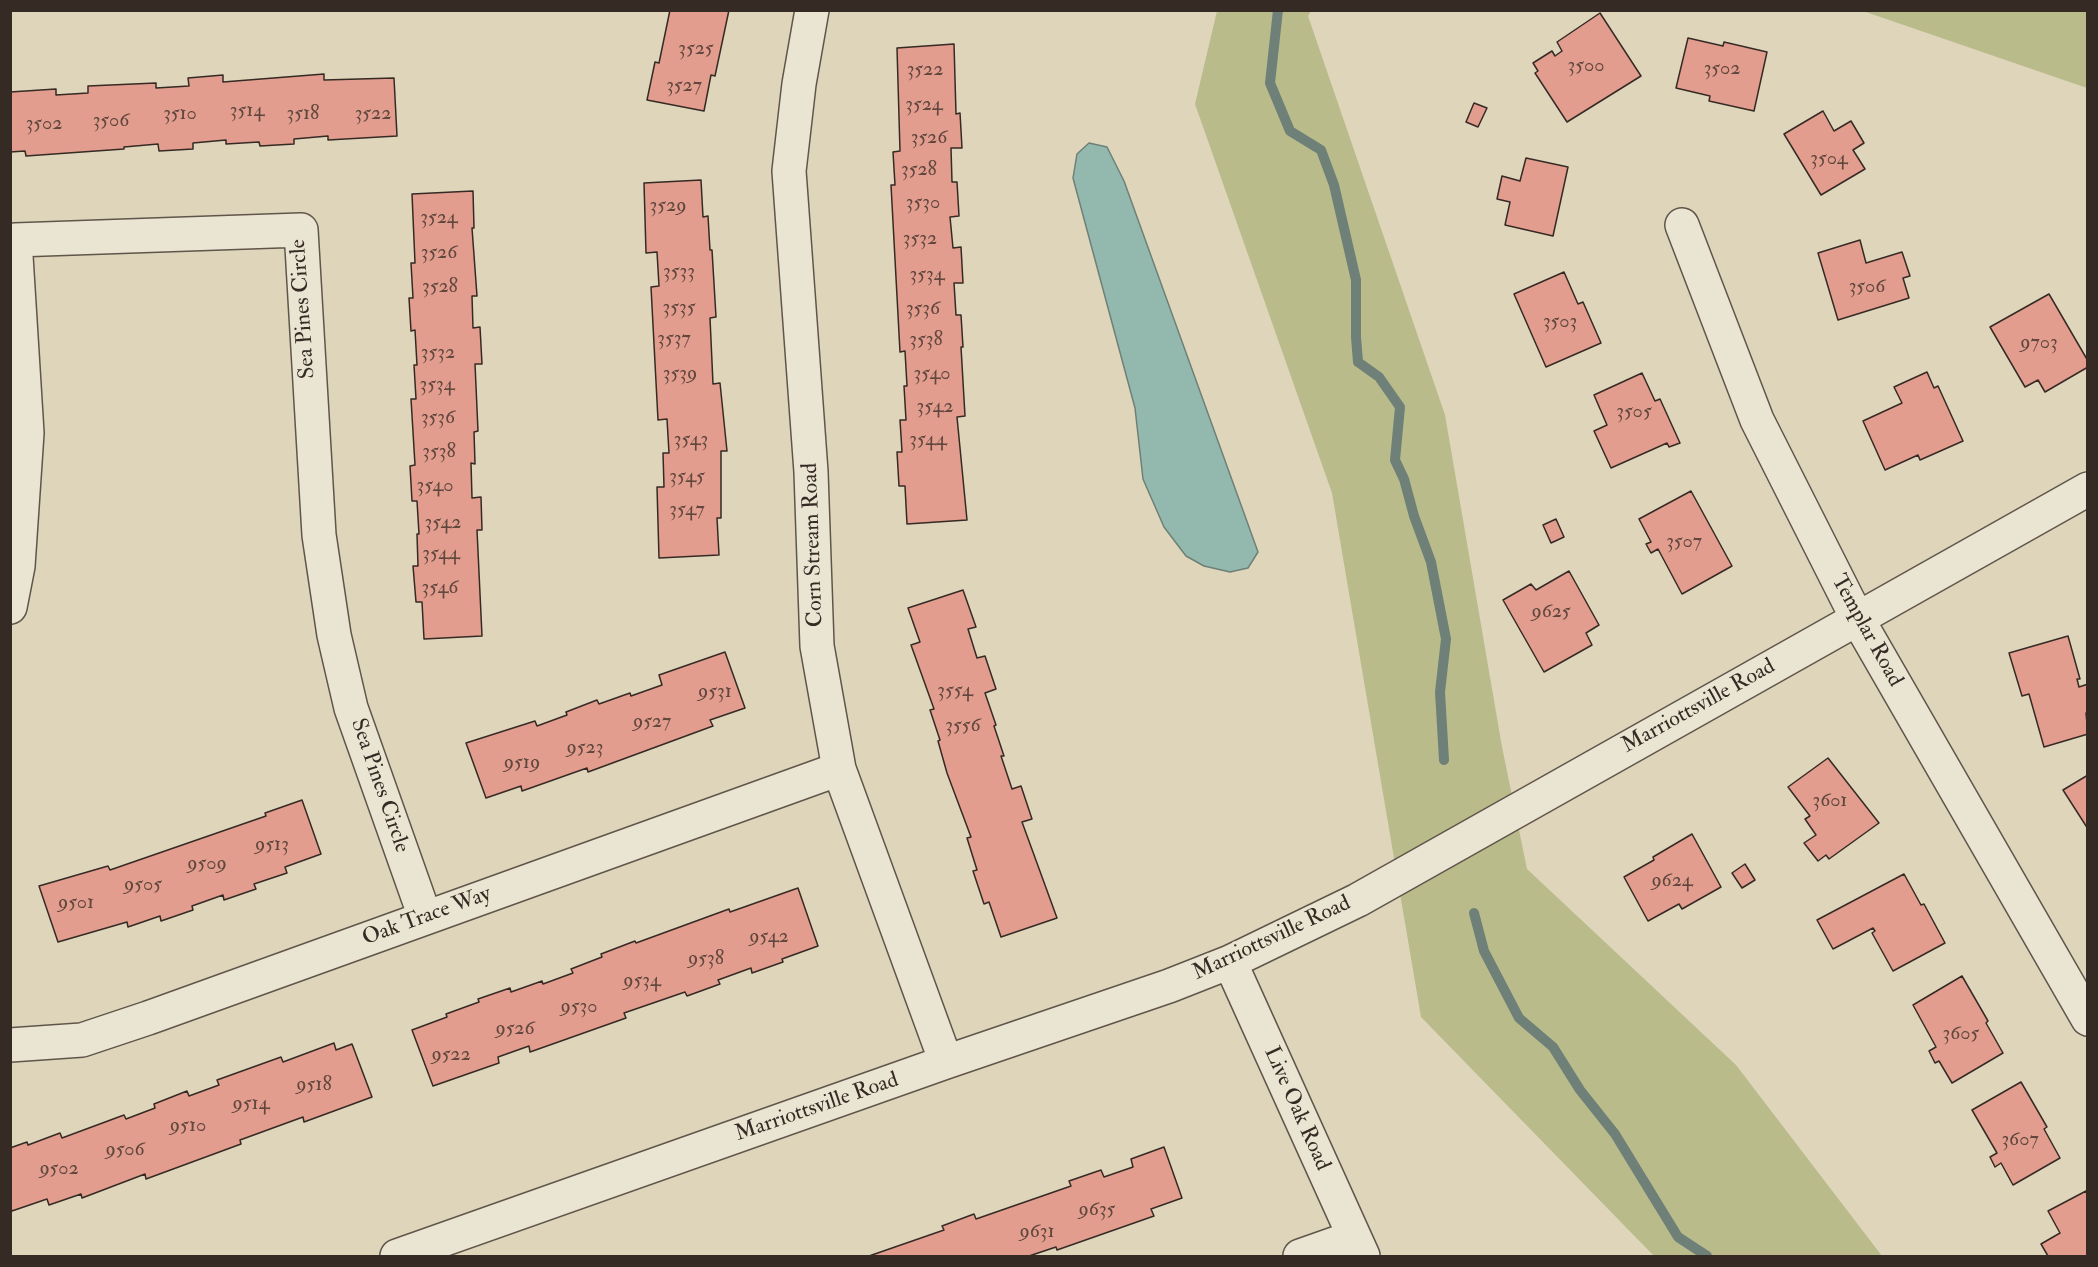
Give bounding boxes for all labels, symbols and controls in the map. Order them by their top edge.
house number: 3525 [678,38,714,62]
house number: 3500 [1568,55,1604,79]
house number: 3502 [1704,58,1740,82]
house number: 3522 [907,59,943,83]
house number: 3527 [666,75,702,99]
house number: 3524 [905,94,943,118]
house number: 3514 [230,100,264,124]
house number: 3510 [163,103,197,127]
house number: 3518 [287,103,319,127]
house number: 3522 [355,103,391,127]
house number: 3506 [93,110,129,134]
house number: 3502 [26,113,62,137]
house number: 3526 [911,127,947,151]
house number: 3504 [1810,148,1848,172]
house number: 3528 [901,159,937,183]
house number: 3530 [906,192,940,216]
house number: 3529 [650,195,686,219]
house number: 3524 [420,207,458,231]
house number: 3532 [903,228,937,252]
street label: Sea Pines Circle [286,238,322,380]
house number: 3526 [421,242,457,266]
house number: 3533 [663,261,695,285]
house number: 3534 [910,264,944,288]
house number: 3528 [422,276,458,300]
house number: 3506 [1849,276,1885,300]
house number: 3535 [663,297,695,321]
house number: 3536 [906,298,940,322]
house number: 3503 [1543,311,1577,335]
house number: 3537 [657,328,691,352]
house number: 3538 [909,329,943,353]
house number: 9703 [2020,332,2058,356]
house number: 3532 [421,342,455,366]
house number: 3539 [663,363,697,387]
house number: 3540 [914,363,950,387]
house number: 3534 [420,374,454,398]
house number: 3542 [917,396,953,420]
house number: 3505 [1616,401,1652,425]
house number: 3536 [421,407,455,431]
house number: 3543 [674,429,708,453]
house number: 3544 [909,429,947,453]
house number: 3538 [422,441,456,465]
street label: Corn Stream Road [798,462,830,628]
house number: 3545 [669,466,705,490]
house number: 3540 [417,475,453,499]
house number: 3547 [669,499,705,523]
house number: 3542 [425,512,461,536]
house number: 3507 [1666,531,1702,555]
house number: 3544 [422,543,460,567]
street label: Templar Road [1824,570,1908,692]
house number: 3546 [422,577,458,601]
house number: 9625 [1531,601,1571,625]
street label: Marriottsville Road [1618,654,1780,760]
house number: 3554 [937,680,973,704]
house number: 9531 [698,681,732,705]
house number: 9527 [633,711,671,735]
house number: 3556 [945,715,981,739]
street label: Sea Pines Circle [344,716,414,856]
house number: 9523 [567,737,603,761]
house number: 9519 [504,752,540,776]
house number: 3601 [1812,790,1848,814]
house number: 9513 [255,834,289,858]
house number: 9509 [187,853,227,877]
house number: 9624 [1651,870,1693,894]
house number: 9505 [124,874,162,898]
street label: Oak Trace Way [359,882,495,952]
street label: Marriottsville Road [1189,891,1355,987]
house number: 9501 [58,892,94,916]
house number: 9542 [749,926,789,950]
house number: 9538 [688,948,724,972]
house number: 9534 [623,970,661,994]
house number: 9530 [561,996,597,1020]
house number: 9526 [495,1018,535,1042]
house number: 3605 [1943,1023,1979,1047]
street label: Live Oak Road [1257,1043,1335,1175]
house number: 9522 [431,1044,471,1068]
street label: Marriottsville Road [732,1068,902,1148]
house number: 9518 [296,1074,332,1098]
house number: 9514 [233,1093,269,1117]
house number: 9510 [170,1115,206,1139]
house number: 3607 [2001,1129,2039,1153]
house number: 9506 [105,1139,145,1163]
house number: 9502 [39,1158,79,1182]
house number: 9635 [1079,1199,1115,1223]
house number: 9631 [1019,1221,1055,1245]

